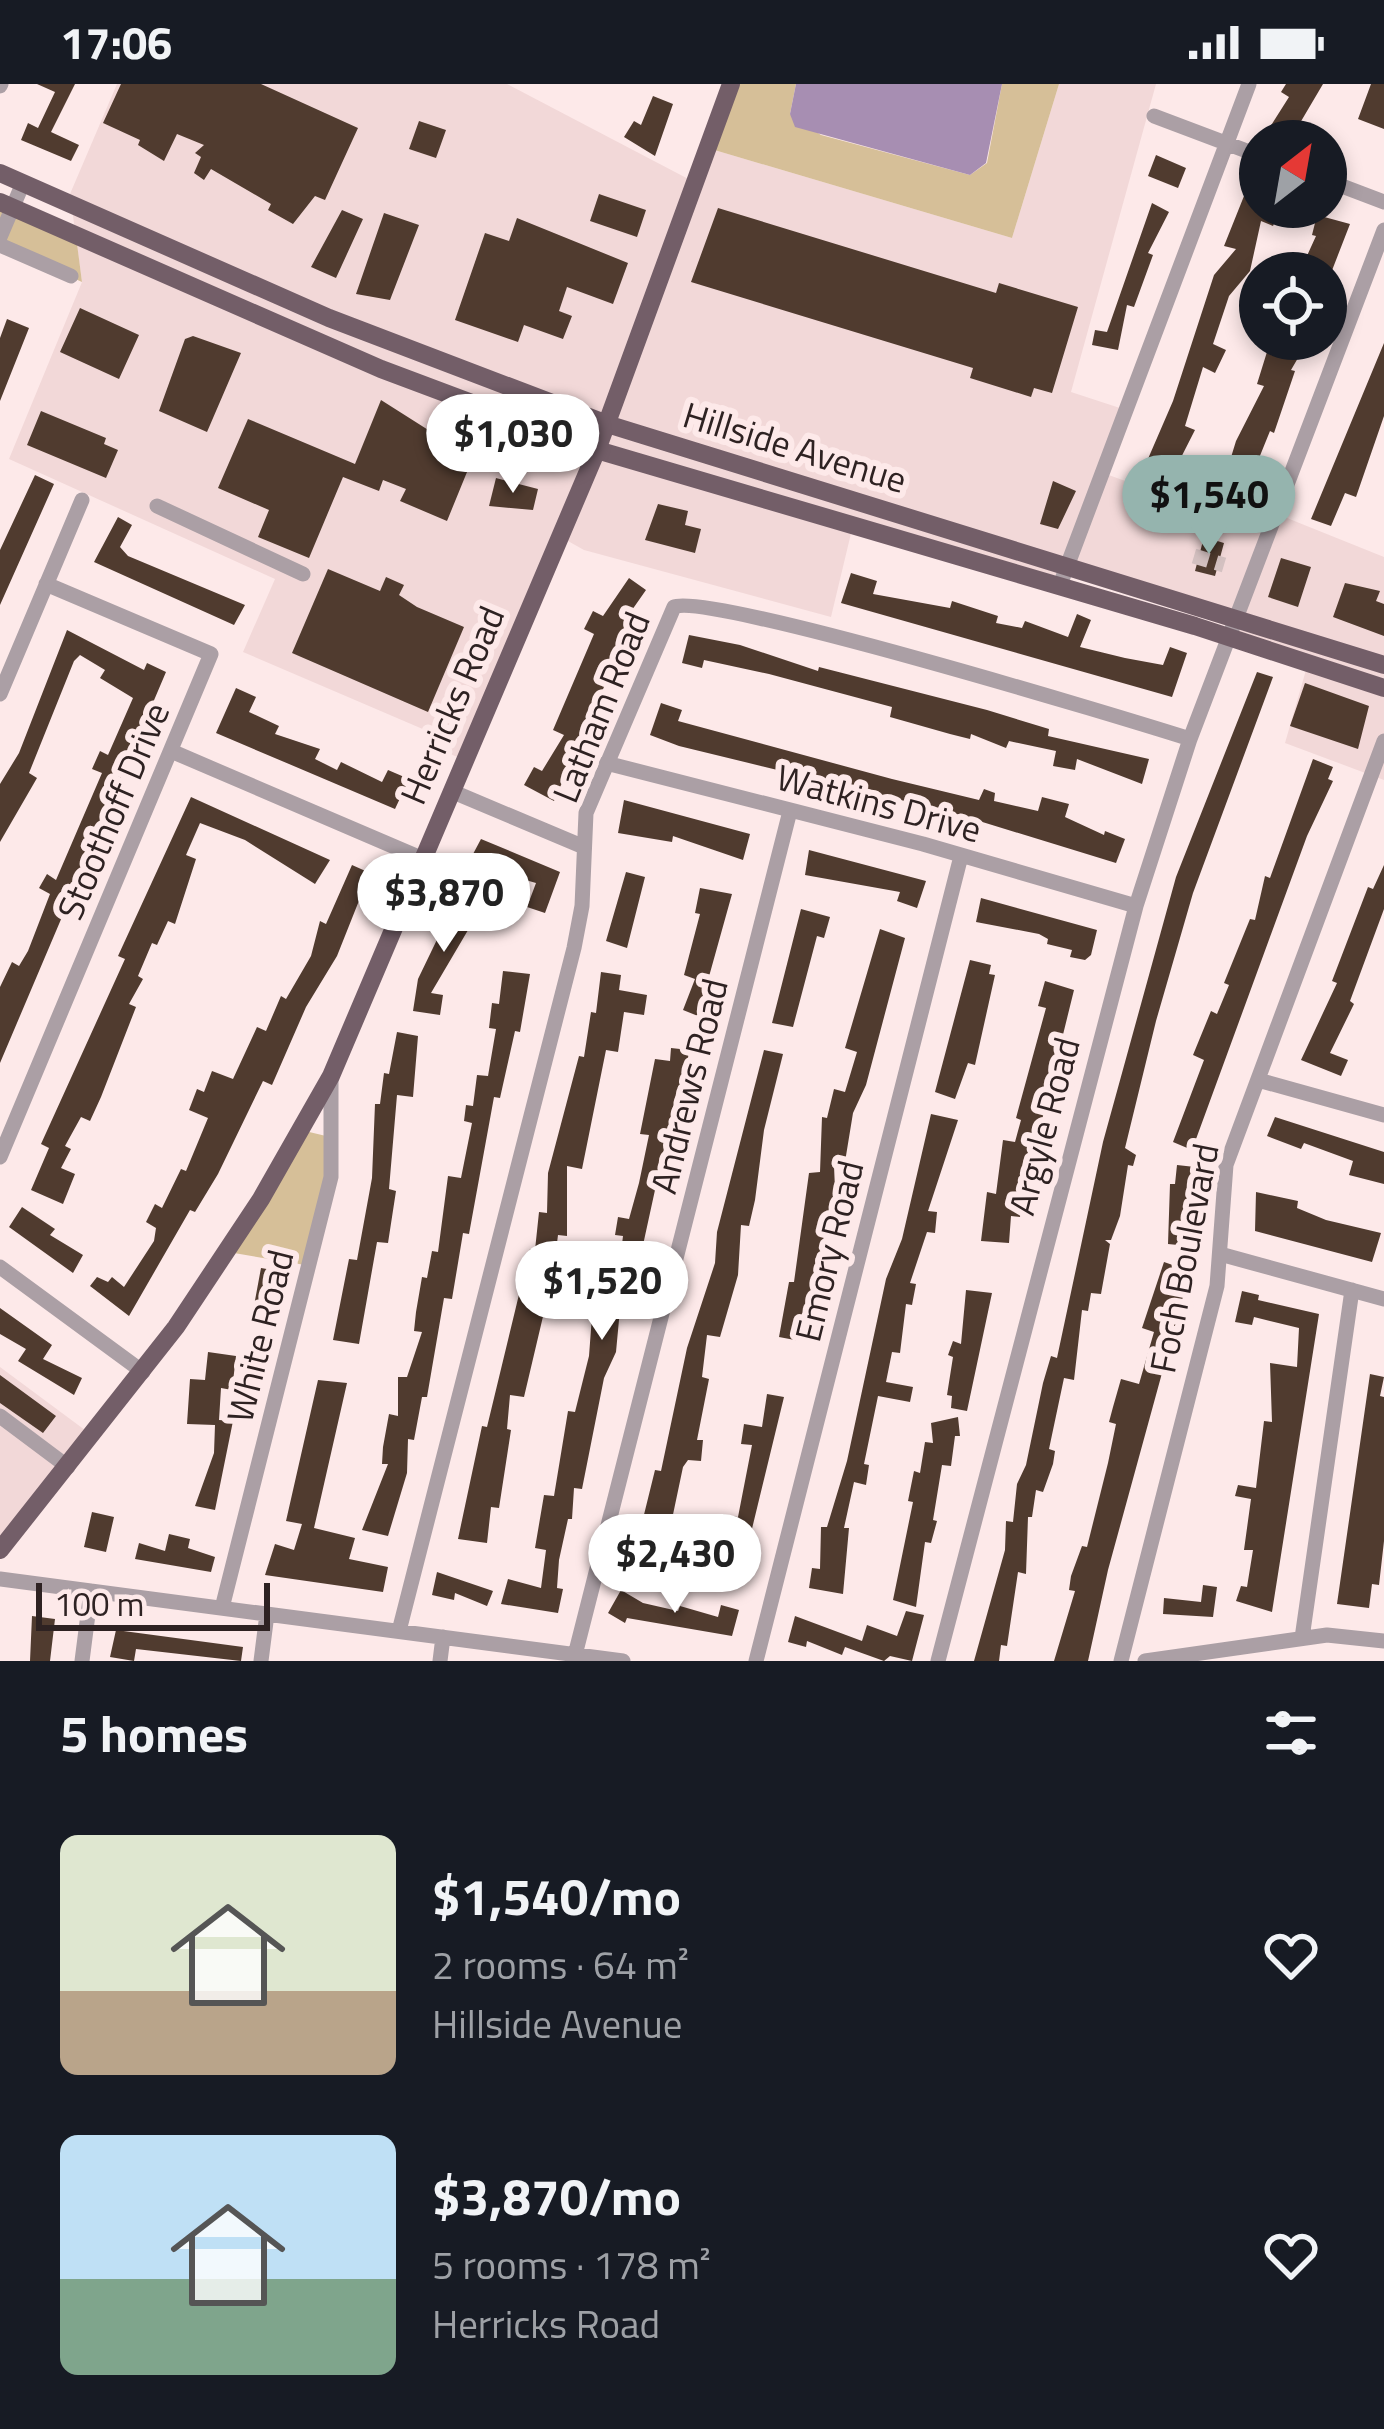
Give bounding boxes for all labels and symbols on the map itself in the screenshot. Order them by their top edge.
north arrow [1239,120,1347,228]
street label: Hillside Avenue [677,386,914,507]
pin: $1,030 [415,394,611,496]
pin: $1,540 [1111,455,1307,557]
street label: Herricks Road [385,597,518,812]
street label: Latham Road [537,603,664,810]
street label: Stoothoff Drive [42,694,183,928]
street label: Watkins Drive [771,749,988,856]
pin: $3,870 [346,853,542,955]
street label: Andrews Road [635,973,742,1199]
street label: Argyle Road [993,1031,1094,1221]
street label: Foch Boulevard [1134,1138,1233,1377]
street label: Emory Road [779,1155,878,1347]
pin: $1,520 [504,1241,700,1343]
street label: White Road [212,1244,307,1428]
pin: $2,430 [577,1514,773,1616]
scale bar [36,1577,270,1630]

